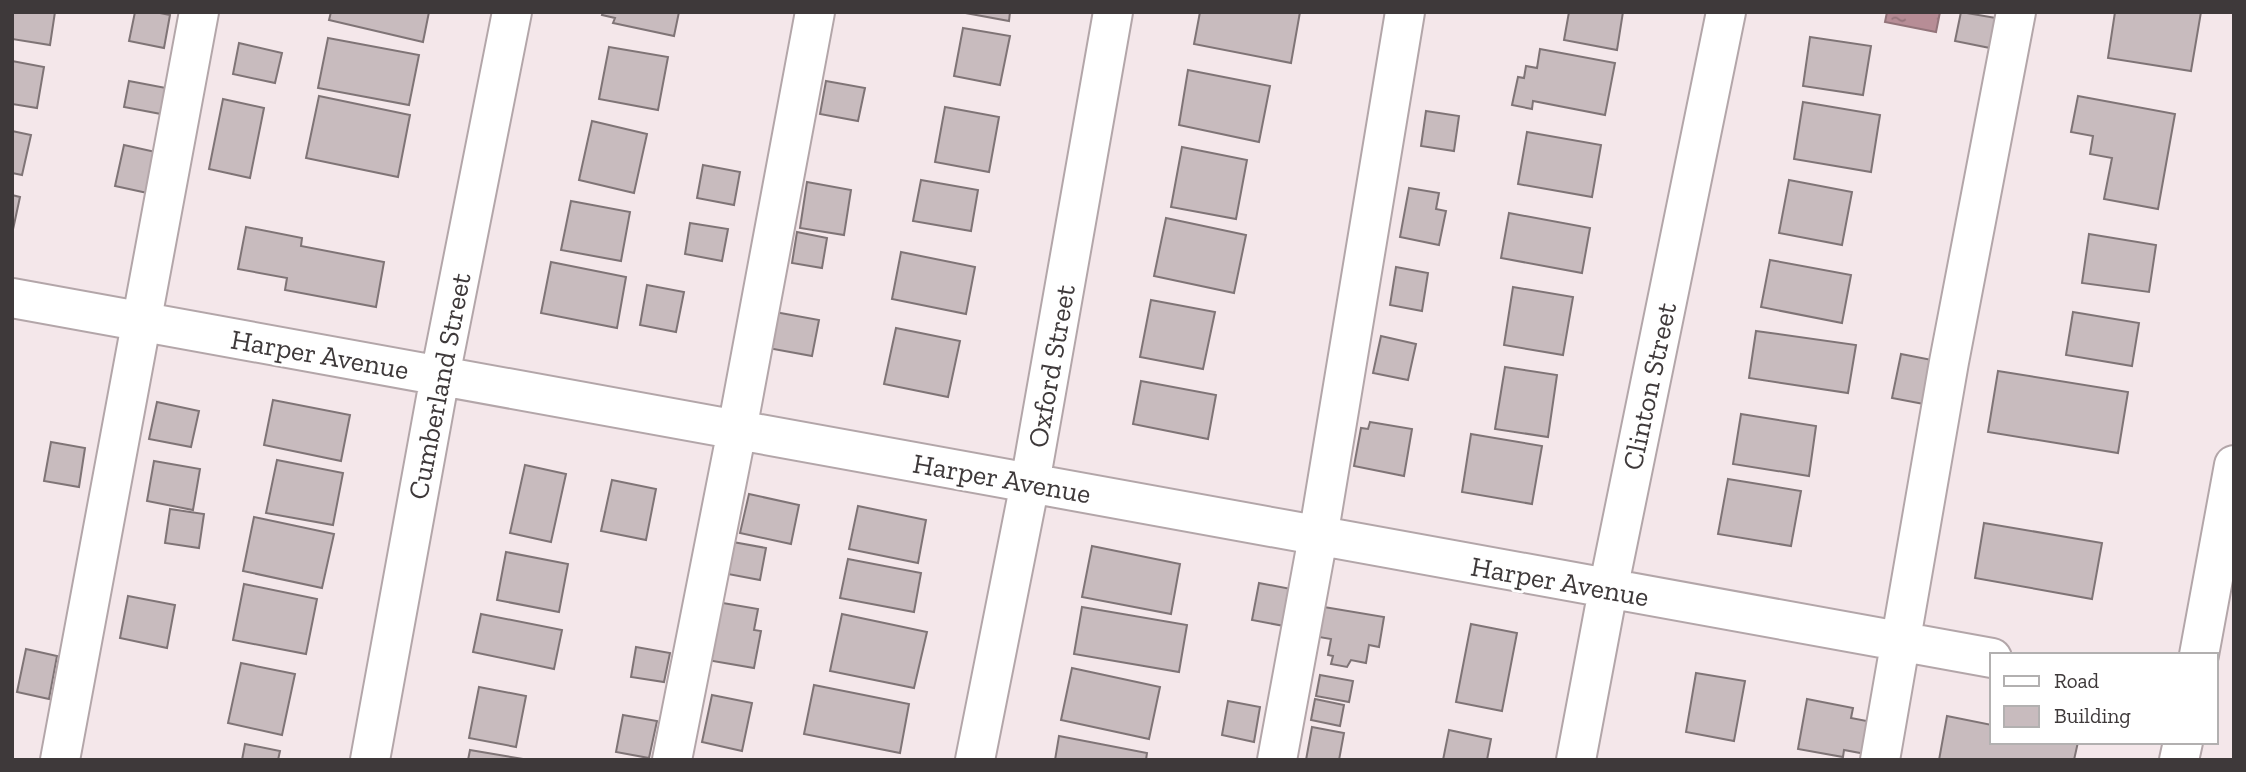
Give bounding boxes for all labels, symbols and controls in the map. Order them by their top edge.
street label: Cumberland Street [401,269,478,502]
street label: Oxford Street [1021,281,1082,450]
street label: Clinton Street [1616,299,1683,473]
street label: Harper Avenue [228,323,412,386]
street label: Harper Avenue [910,447,1094,510]
street label: Harper Avenue [1468,550,1652,613]
legend [1990,653,2218,744]
text: Road [2054,668,2100,693]
text: Building [2054,703,2131,728]

